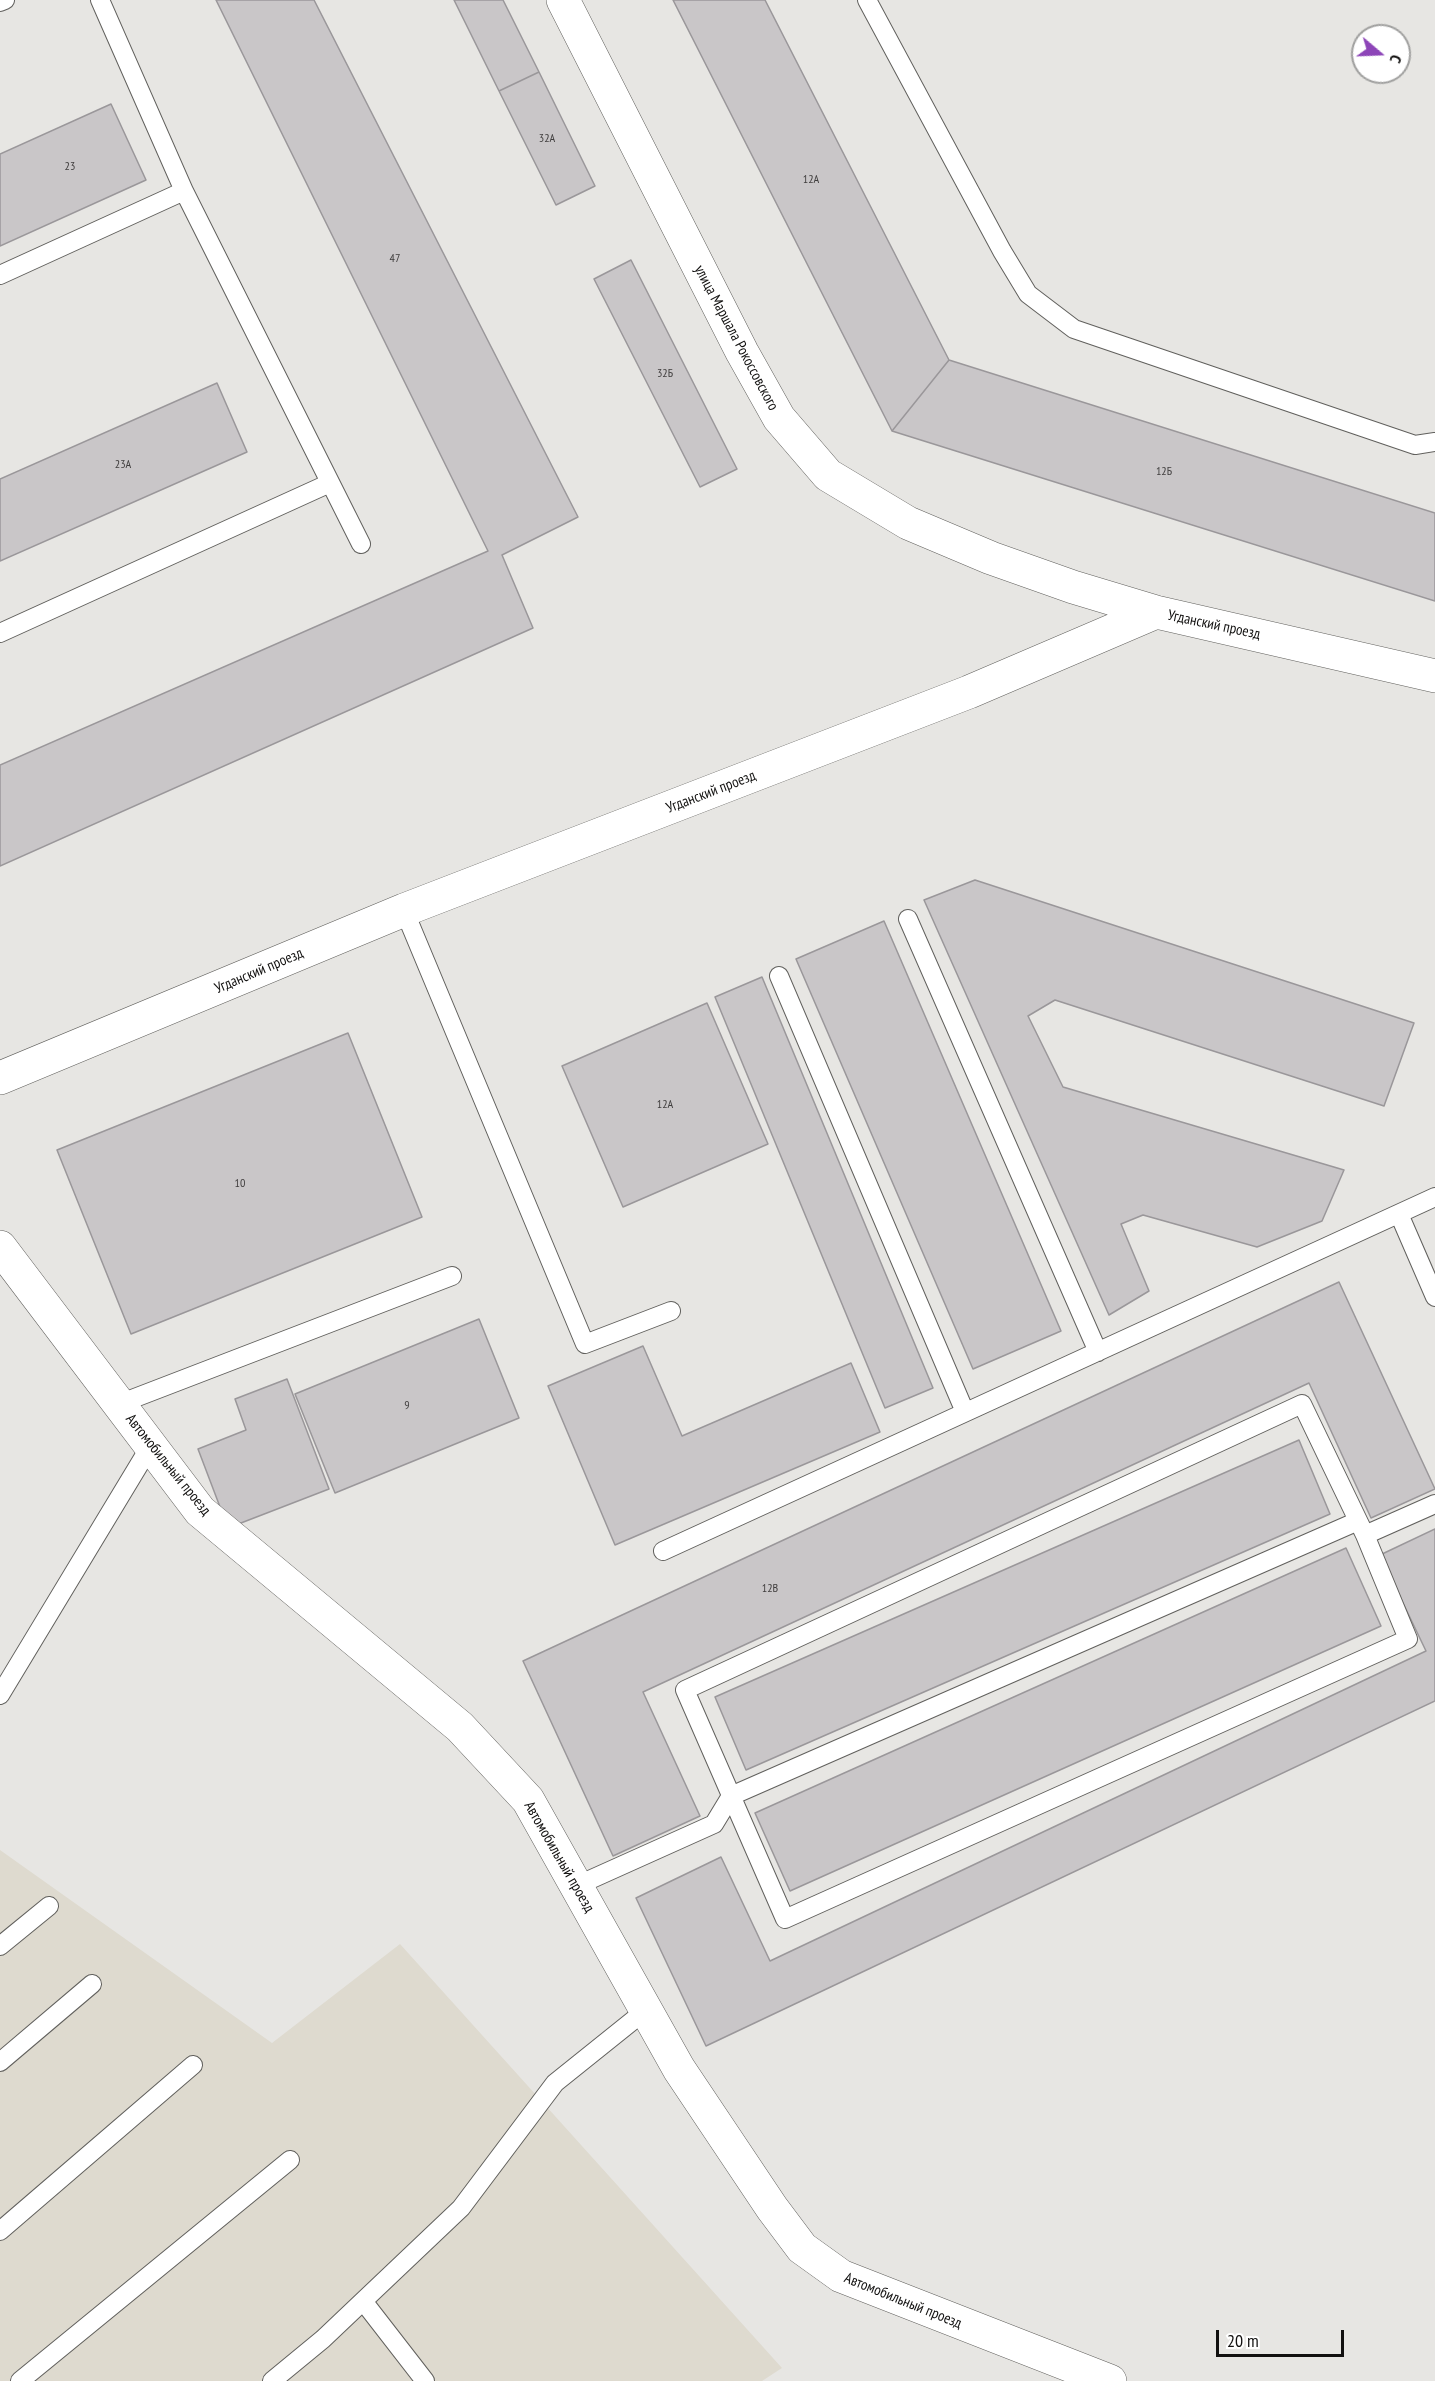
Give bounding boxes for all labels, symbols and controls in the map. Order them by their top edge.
north arrow [1351,24,1411,84]
text: С [1385,52,1407,66]
house number: 32А [539,132,555,146]
house number: 23 [65,160,75,174]
house number: 12А [803,173,819,187]
house number: 47 [390,252,400,266]
street label: улица Маршала Рокоссовского [690,262,782,414]
house number: 32Б [657,367,673,381]
house number: 23А [115,458,131,472]
house number: 12Б [1156,465,1172,479]
street label: Угданский проезд [1166,606,1262,644]
street label: Угданский проезд [664,767,758,817]
street label: Угданский проезд [212,944,306,998]
house number: 12А [657,1098,673,1112]
house number: 10 [235,1177,245,1191]
house number: 9 [404,1399,410,1413]
street label: Автомобильный проезд [122,1411,214,1519]
house number: 12В [762,1582,778,1596]
street label: Автомобильный проезд [520,1798,598,1916]
street label: Автомобильный проезд [842,2269,964,2333]
scale bar [1219,2318,1346,2356]
text: 20 m [1227,2329,1259,2352]

